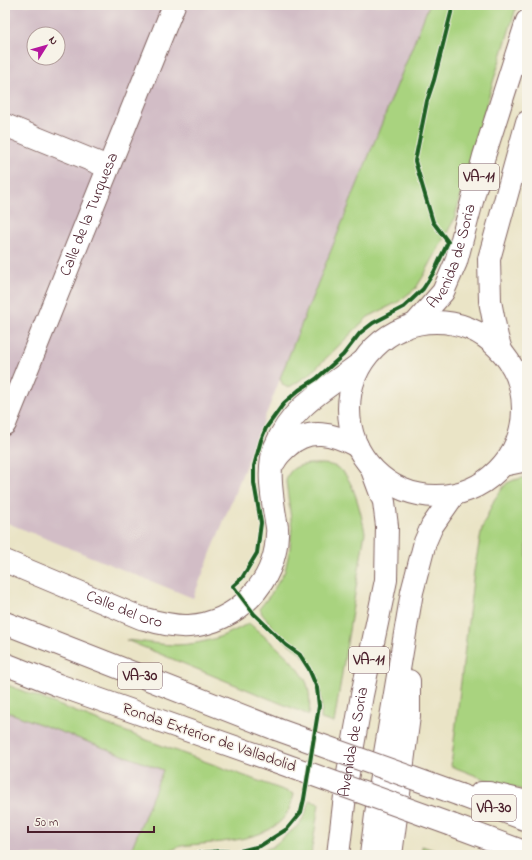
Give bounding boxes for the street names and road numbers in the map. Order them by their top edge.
street label: Calle de la Turquesa [54,149,125,280]
road number: VA-11 [459,164,499,190]
street label: Avenida de Soria [421,201,483,314]
street label: Calle del Oro [82,584,165,635]
road number: VA-11 [349,647,389,673]
road number: VA-30 [118,663,162,689]
street label: Avenida de Soria [333,685,375,799]
street label: Ronda Exterior de Valladolid [119,697,299,779]
road number: VA-30 [472,795,516,821]

